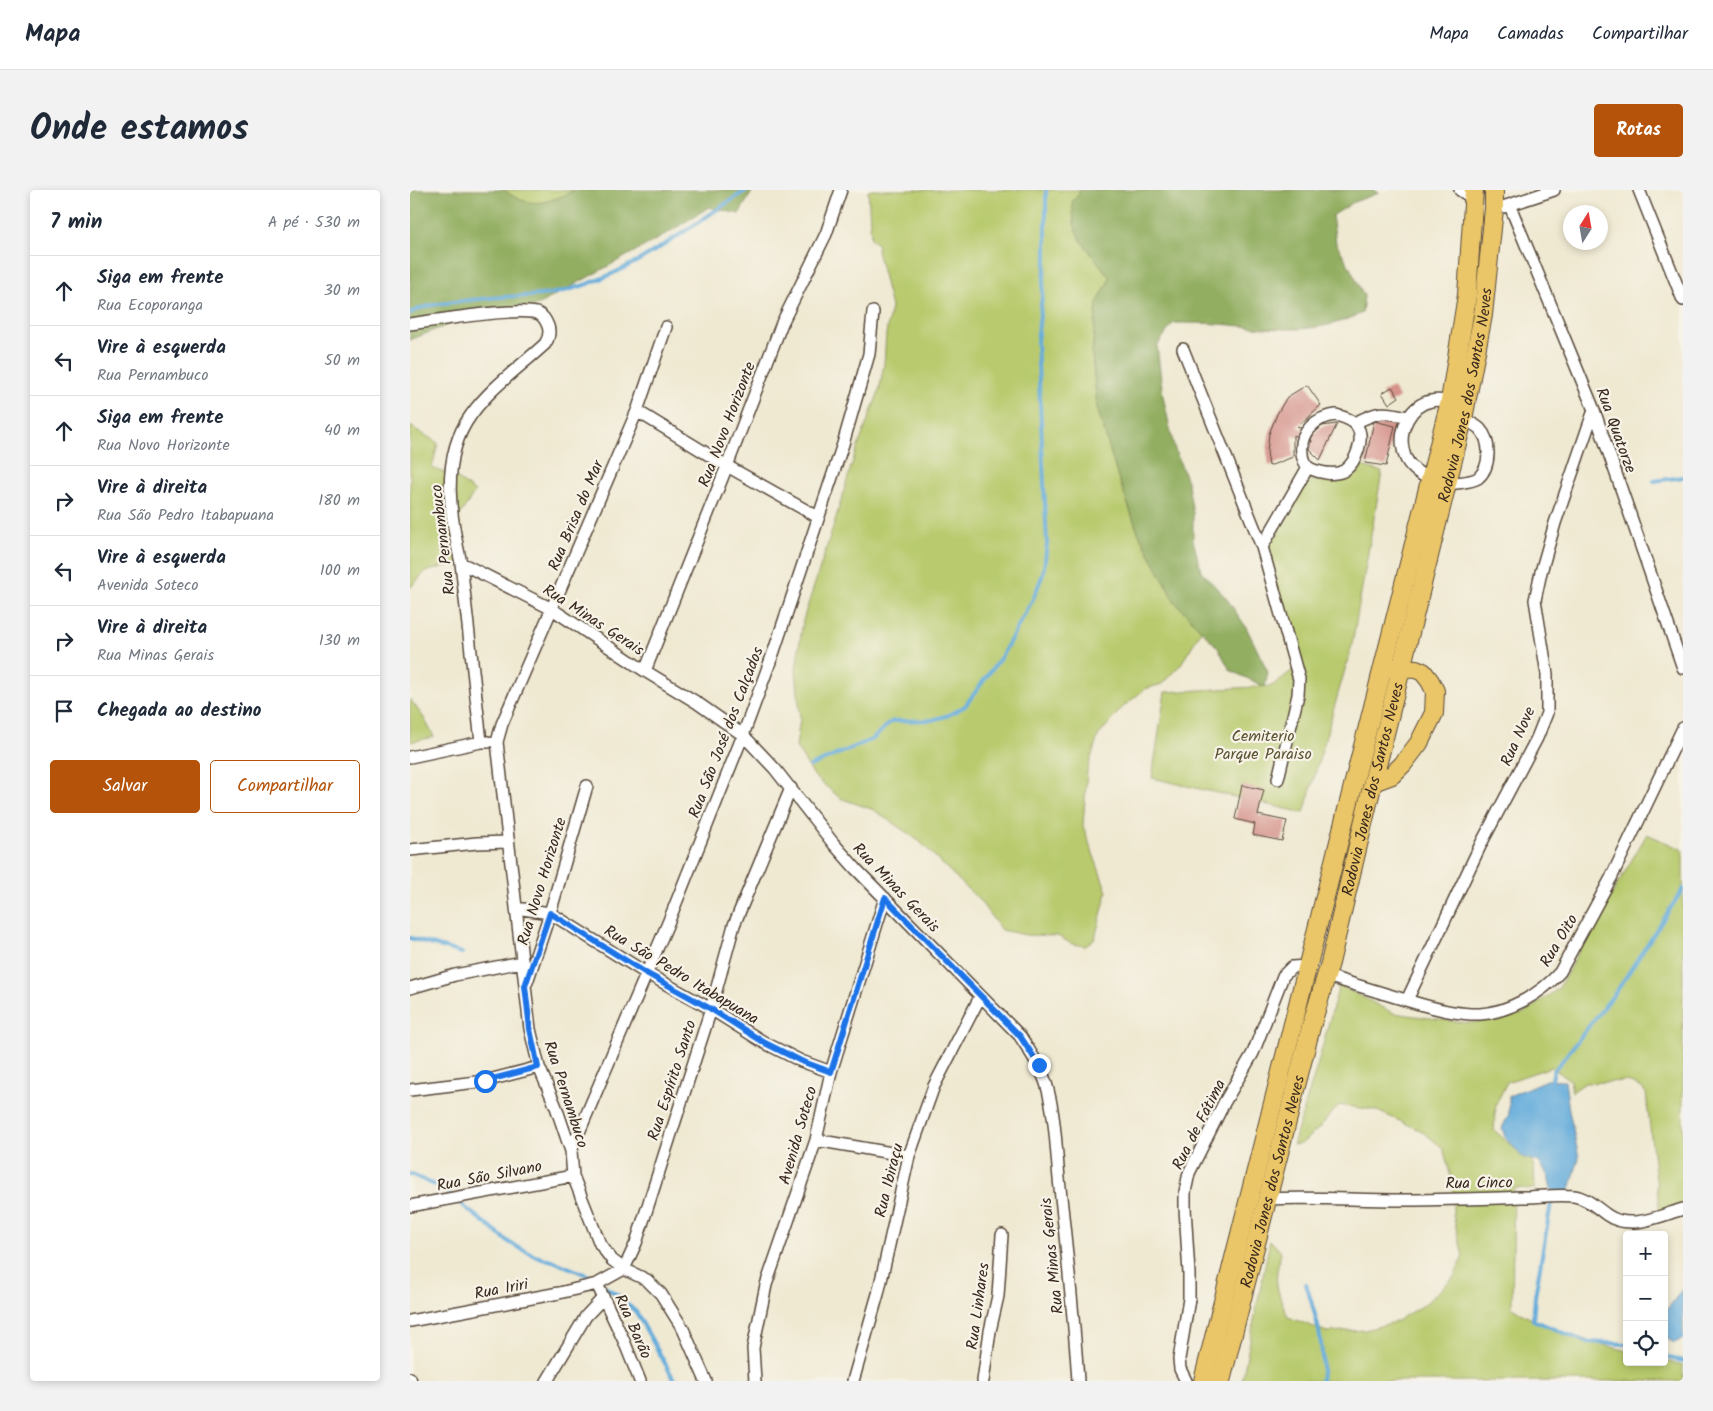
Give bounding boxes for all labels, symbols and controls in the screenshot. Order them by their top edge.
text: Mapa [25,15,81,54]
text: Mapa [1429,20,1469,49]
text: Camadas [1497,20,1564,49]
text: Compartilhar [1592,20,1688,49]
text: Onde estamos [30,102,249,158]
button: Rotas [1594,104,1683,157]
north arrow [1563,205,1608,250]
text: 7 min [50,206,102,239]
text: A pé · 530 m [268,210,360,235]
text: Siga em frente [97,263,224,293]
icon: ahead [50,277,78,305]
text: 30 m [324,278,360,303]
street label: Rodovia Jones dos Santos Neves [1432,286,1500,505]
text: Rua Ecoporanga [97,293,203,318]
text: Vire à esquerda [97,333,226,363]
icon: left [50,347,78,375]
text: 50 m [324,348,360,373]
street label: Rua Novo Horizonte [692,358,763,491]
text: Rua Pernambuco [97,363,208,388]
street label: Rua Quatorze [1589,384,1643,477]
text: Siga em frente [97,403,224,433]
icon: ahead [50,417,78,445]
text: 40 m [324,418,360,443]
text: Rua Novo Horizonte [97,433,230,458]
street label: Rua Brisa do Mar [542,455,612,575]
text: Vire à direita [97,473,207,503]
street label: Rua Pernambuco [424,483,463,597]
icon: right [50,487,78,515]
text: 180 m [318,488,360,513]
text: Rua São Pedro Itabapuana [97,503,274,528]
text: Vire à esquerda [97,543,226,573]
icon: left [50,557,78,585]
text: 100 m [320,558,360,583]
text: Avenida Soteco [97,573,198,598]
street label: Rua Minas Gerais [537,578,649,663]
text: Vire à direita [97,613,207,643]
icon: right [50,627,78,655]
text: 130 m [319,628,360,653]
text: Rua Minas Gerais [97,643,214,668]
street label: Rua São José dos Calçados [682,643,771,822]
street label: Rodovia Jones dos Santos Neves [1335,680,1411,898]
text: Chegada ao destino [97,696,262,726]
icon: arrive [50,697,78,725]
street label: Rua Nove [1494,703,1543,770]
park label: Cemiterio Parque Paraiso [1214,724,1312,767]
button: Salvar [50,760,200,813]
button: Compartilhar [210,760,360,813]
street label: Rua Novo Horizonte [511,814,574,949]
street label: Rua Minas Gerais [846,837,946,939]
street label: Rua Oito [1534,909,1585,972]
street label: Rua São Pedro Itabapuana [599,919,764,1032]
street label: Rua Espírito Santo [641,1017,704,1144]
street label: Rua Pernambuco [536,1038,595,1151]
route end [1028,1054,1051,1077]
route start [474,1070,497,1093]
street label: Rodovia Jones dos Santos Neves [1234,1073,1312,1291]
street label: Rua de Fátima [1166,1075,1233,1174]
street label: Avenida Soteco [772,1083,824,1188]
street label: Rua Ibiraçu [868,1140,911,1220]
street label: Rua São Silvano [434,1154,544,1199]
street label: Rua Cinco [1445,1170,1513,1197]
street label: Rua Minas Gerais [1034,1196,1071,1315]
map controls [1623,1231,1668,1366]
button: + [1623,1231,1668,1276]
street label: Rua Linhares [960,1261,997,1351]
street label: Rua Iriri [472,1272,531,1307]
button: − [1623,1276,1668,1321]
street label: Rua Barão [607,1290,658,1363]
button: locate [1623,1321,1668,1366]

